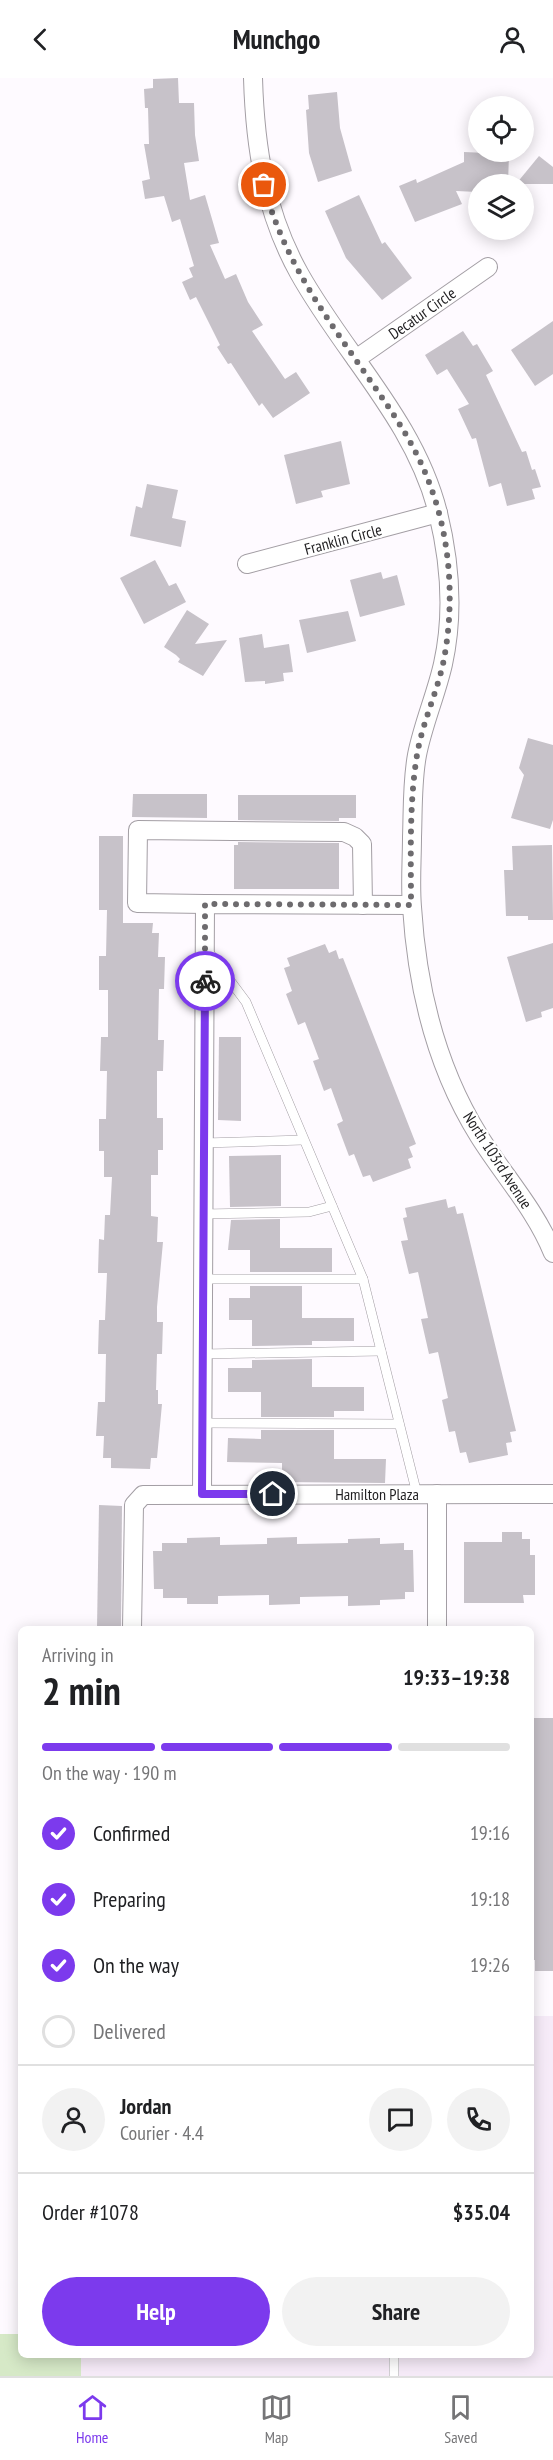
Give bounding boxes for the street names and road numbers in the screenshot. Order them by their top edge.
street label: Decatur Circle [385,283,459,343]
street label: Franklin Circle [302,519,384,559]
street label: North 103rd Avenue [459,1108,537,1212]
street label: Hamilton Plaza [335,1484,419,1504]

